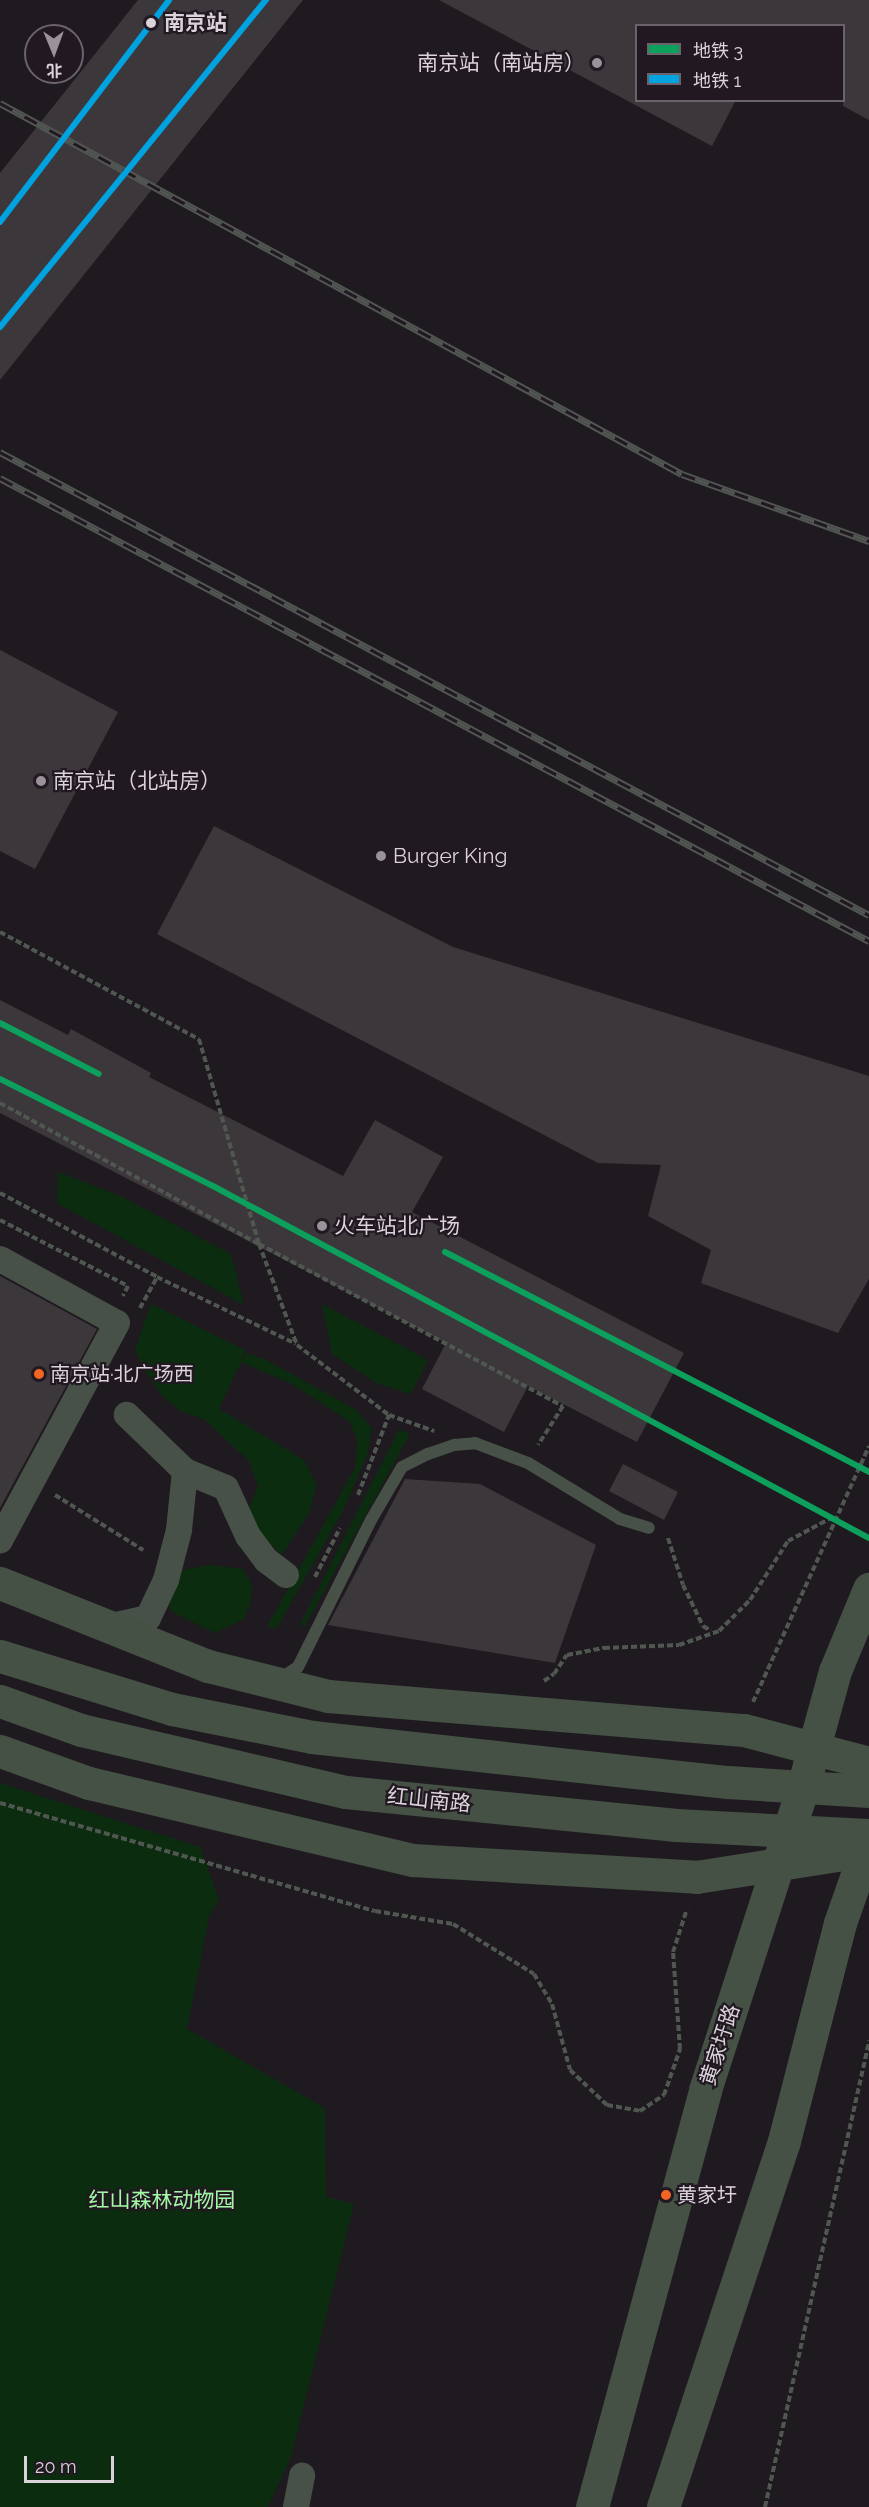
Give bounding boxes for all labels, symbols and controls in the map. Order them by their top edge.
place label: 南京站 [164,10,227,36]
marker: 南京站 [142,14,160,32]
north arrow [24,24,84,84]
legend [635,24,845,102]
text: 地铁 3 [693,40,743,61]
place label: 南京站（南站房） [417,50,585,76]
marker: 南京站（南站房） [590,56,604,70]
text: 北 [46,61,62,80]
text: 地铁 1 [693,70,741,91]
place label: 南京站（北站房） [53,768,221,794]
marker: 南京站（北站房） [34,774,48,788]
place label: Burger King [393,843,508,869]
marker: Burger King [374,849,388,863]
place label: 火车站北广场 [334,1213,460,1239]
marker: 火车站北广场 [315,1219,329,1233]
place label: 南京站·北广场西 [50,1362,194,1386]
marker: 南京站·北广场西 [33,1368,45,1380]
street label: 红山南路 [386,1783,472,1817]
street label: 黄家圩路 [695,2001,745,2089]
place label: 黄家圩 [677,2183,737,2207]
park label: 红山森林动物园 [89,2187,235,2213]
marker: 黄家圩 [660,2189,672,2201]
scale bar [27,2444,117,2482]
text: 20 m [35,2456,77,2477]

